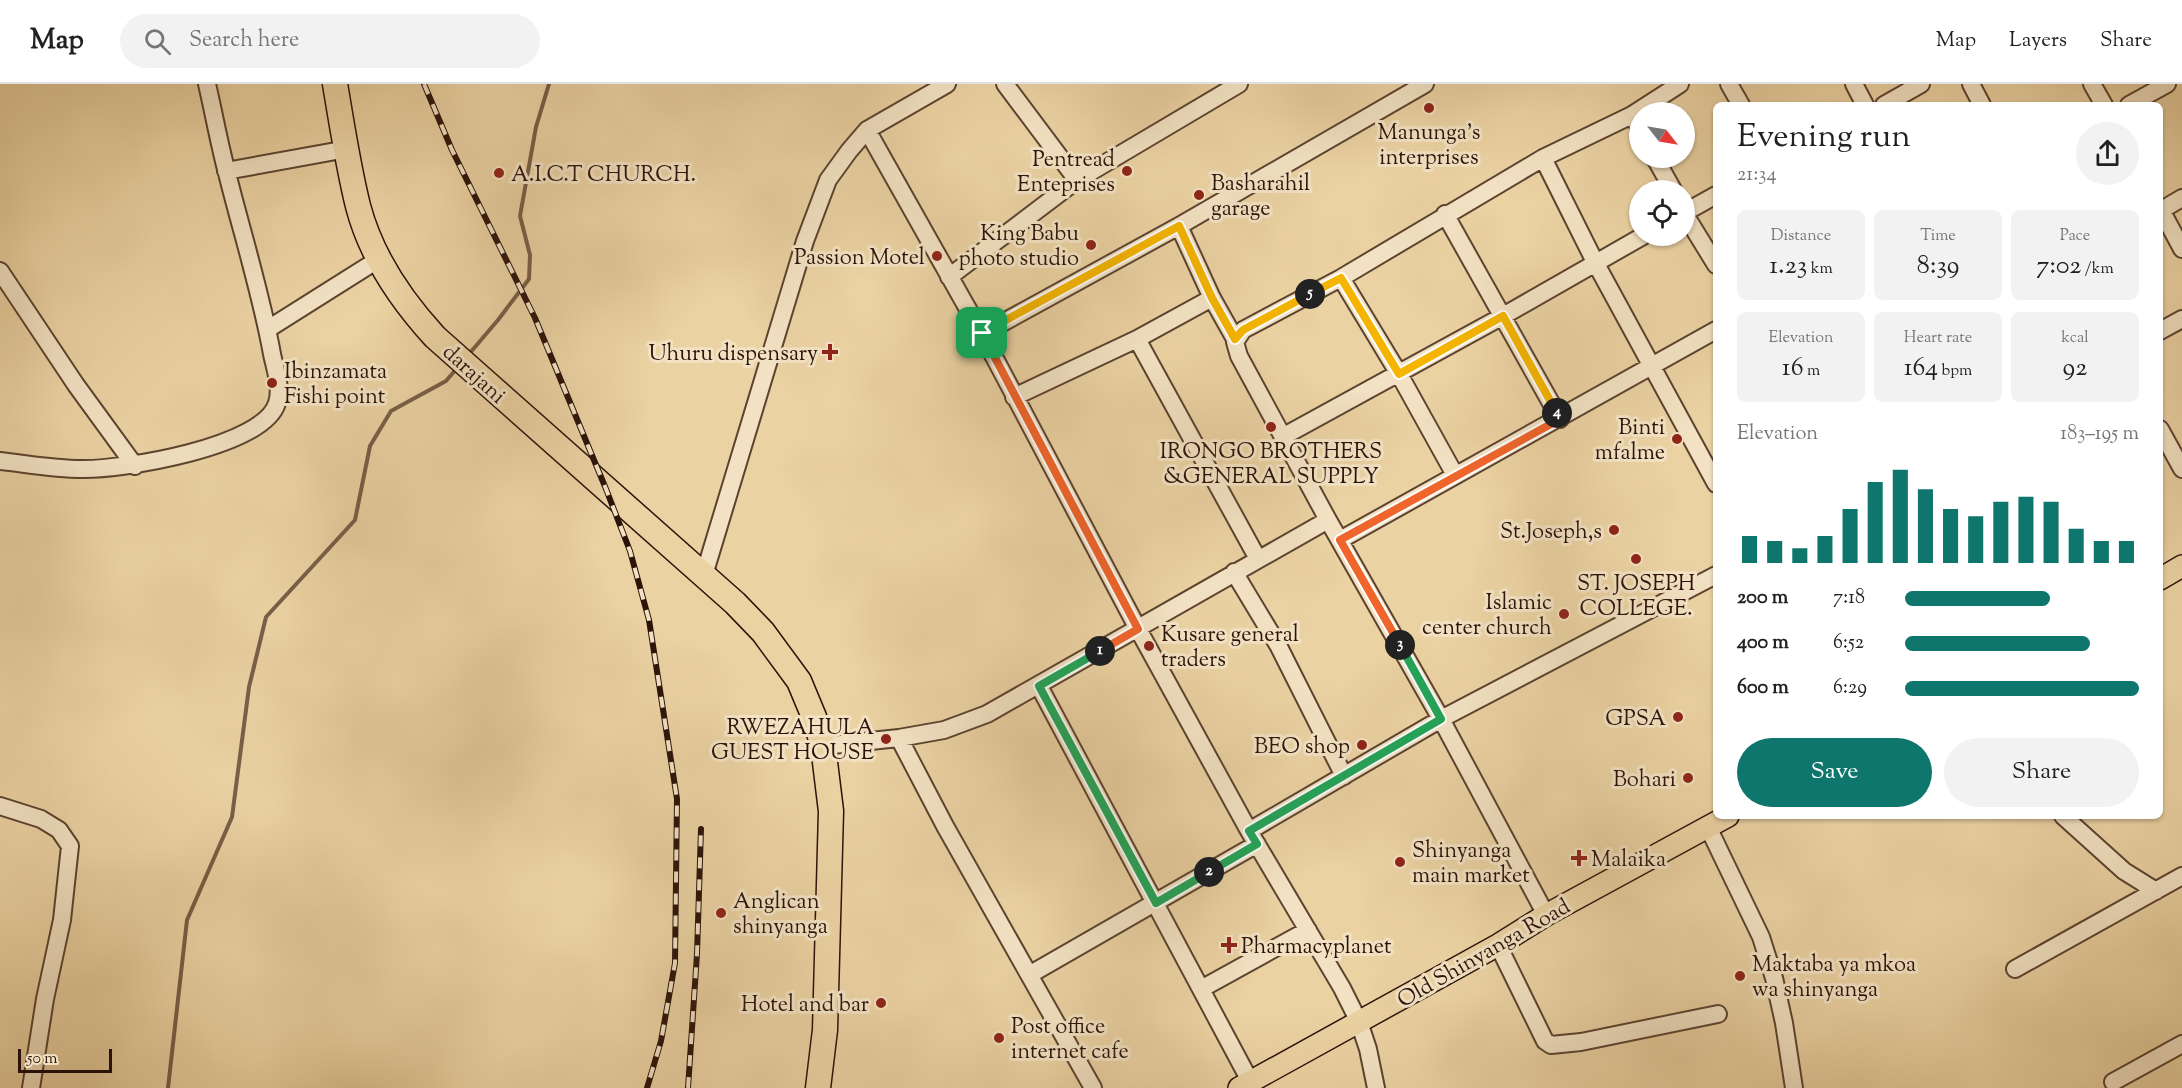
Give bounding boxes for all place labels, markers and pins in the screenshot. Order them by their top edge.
marker: Manunga's interprises [1422,101,1436,115]
place label: Manunga's interprises [1378,118,1480,175]
place label: Pentread Enteprises [1017,145,1115,202]
place label: A.I.C.T CHURCH. [511,160,696,192]
marker: Pentread Enteprises [1120,164,1134,178]
marker: A.I.C.T CHURCH. [492,166,506,180]
place label: Basharahil garage [1211,169,1310,226]
marker: Basharahil garage [1192,188,1206,202]
place label: King Babu photo studio [959,219,1079,276]
marker: King Babu photo studio [1084,238,1098,252]
place label: Passion Motel [794,243,925,275]
marker: Passion Motel [930,249,944,263]
pin: 5 [1295,279,1325,309]
pin [956,307,1007,358]
place label: Uhuru dispensary [649,339,818,371]
marker: Uhuru dispensary [823,345,837,359]
place label: Ibinzamata Fishi point [284,357,387,414]
marker: Ibinzamata Fishi point [265,376,279,390]
pin: 4 [1542,398,1572,428]
place label: Binti mfalme [1595,413,1665,470]
marker: IRONGO BROTHERS &GENERAL SUPPLY [1264,420,1278,434]
marker: Binti mfalme [1670,432,1684,446]
place label: IRONGO BROTHERS &GENERAL SUPPLY [1160,437,1382,494]
place label: St.Joseph,s [1500,517,1602,549]
marker: St.Joseph,s [1607,523,1621,537]
marker: ST. JOSEPH COLLEGE. [1629,552,1643,566]
place label: ST. JOSEPH COLLEGE. [1577,569,1695,626]
place label: Islamic center church [1422,588,1552,645]
marker: Islamic center church [1557,607,1571,621]
place label: Kusare general traders [1161,620,1299,677]
pin: 3 [1385,630,1415,660]
pin: 1 [1085,636,1115,666]
marker: Kusare general traders [1142,639,1156,653]
place label: GPSA [1605,704,1666,736]
marker: GPSA [1671,710,1685,724]
place label: RWEZAHULA GUEST HOUSE [711,713,874,770]
marker: RWEZAHULA GUEST HOUSE [879,732,893,746]
place label: BEO shop [1254,732,1350,764]
marker: BEO shop [1355,738,1369,752]
place label: Bohari [1613,765,1676,797]
marker: Bohari [1681,771,1695,785]
place label: Shinyanga main market [1412,836,1530,893]
place label: Malaika [1591,845,1666,877]
marker: Malaika [1572,851,1586,865]
marker: Shinyanga main market [1393,855,1407,869]
pin: 2 [1194,857,1224,887]
place label: Anglican shinyanga [733,887,828,944]
marker: Anglican shinyanga [714,906,728,920]
place label: Pharmacyplanet [1241,932,1392,964]
marker: Pharmacyplanet [1222,938,1236,952]
place label: Maktaba ya mkoa wa shinyanga [1752,950,1916,1007]
marker: Maktaba ya mkoa wa shinyanga [1733,969,1747,983]
place label: Hotel and bar [741,990,869,1022]
marker: Hotel and bar [874,996,888,1010]
place label: Post office internet cafe [1011,1012,1129,1069]
marker: Post office internet cafe [992,1031,1006,1045]

